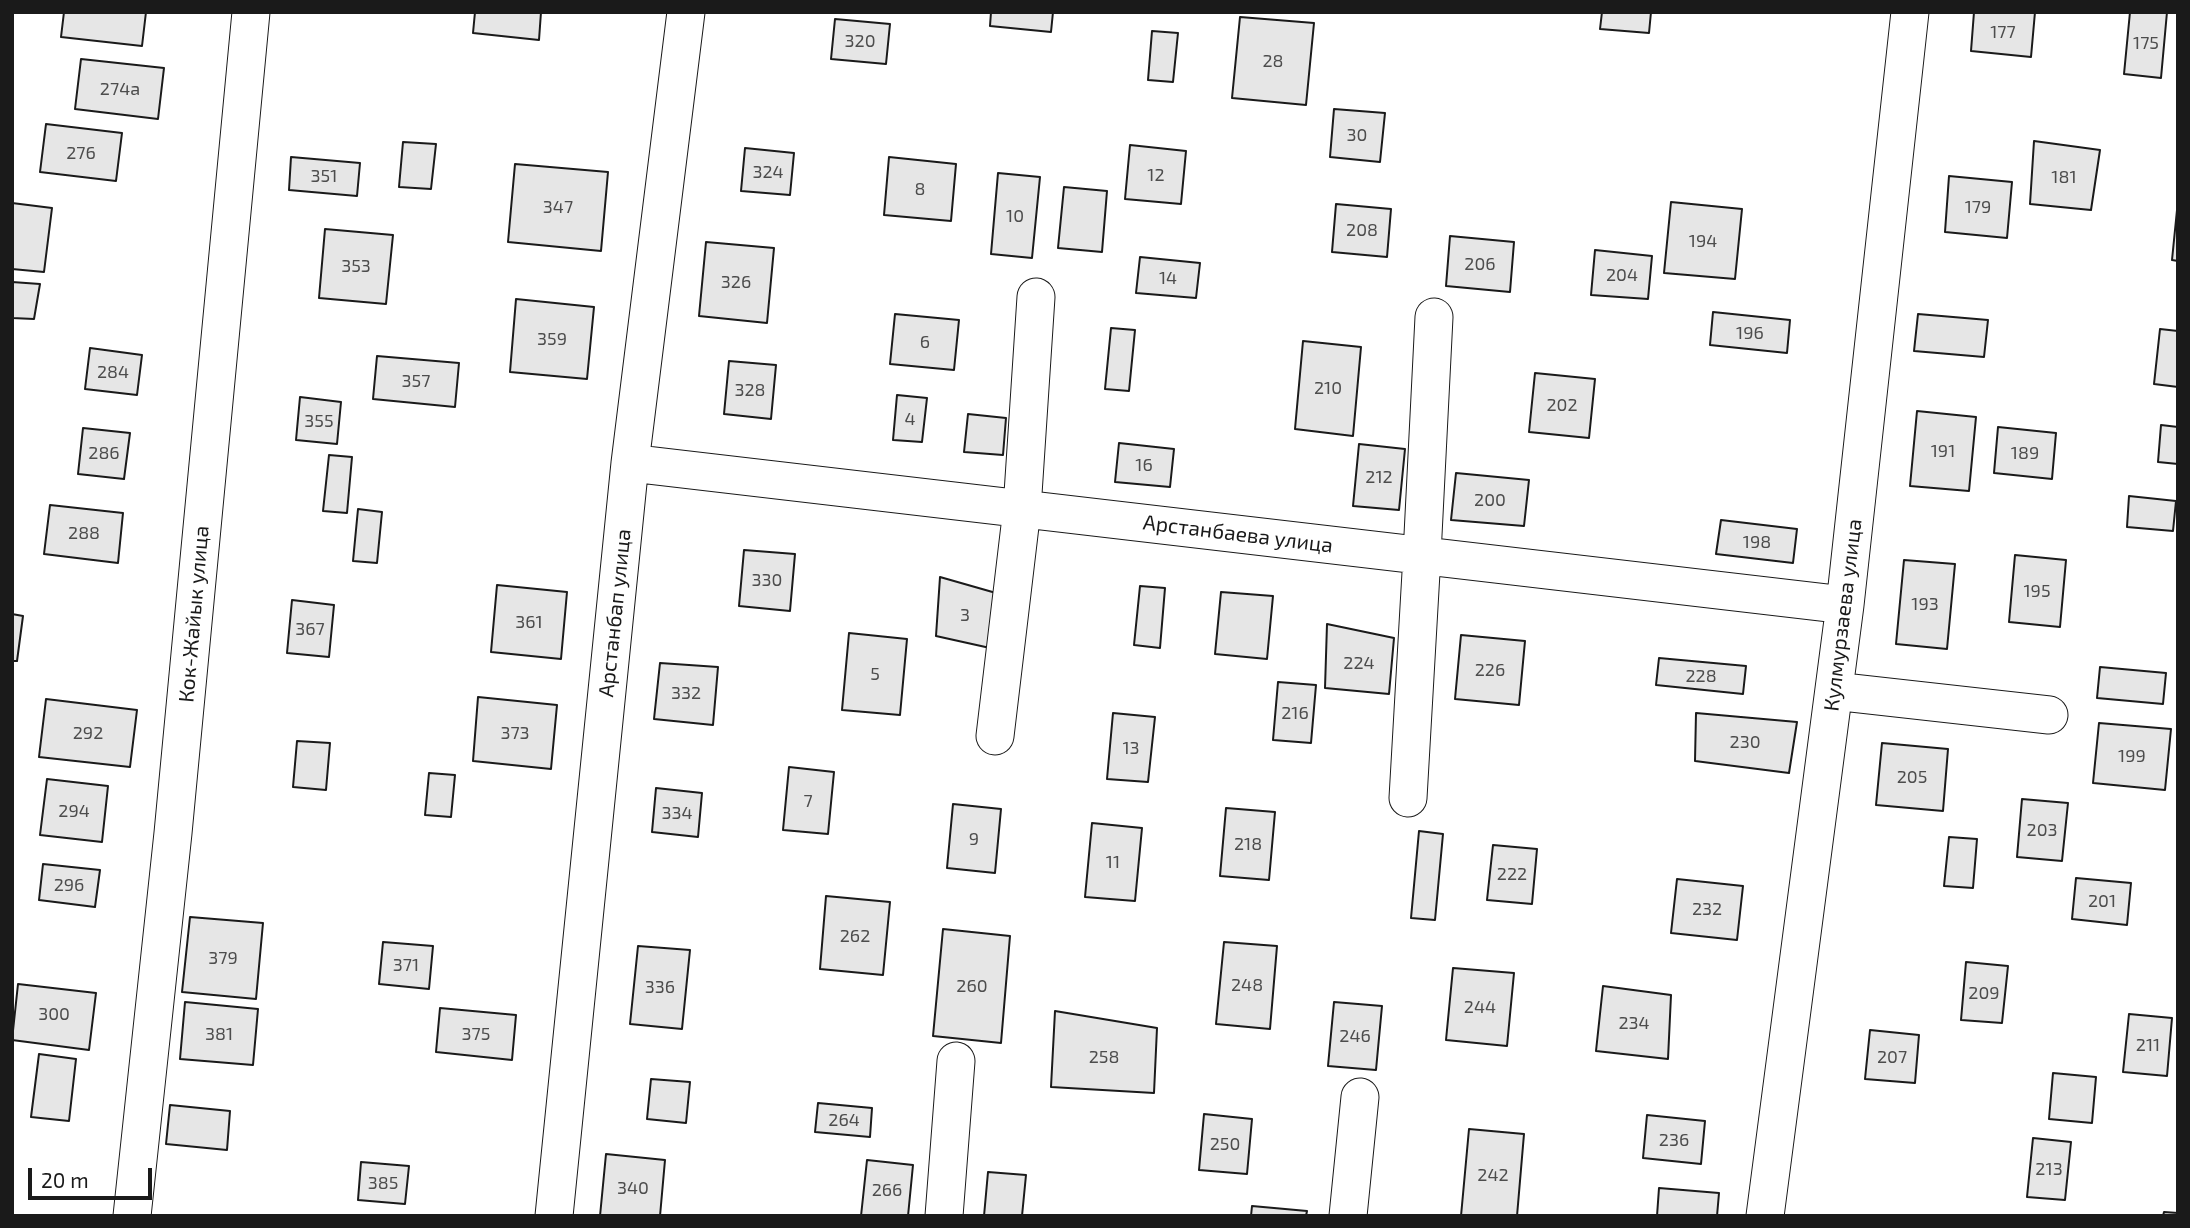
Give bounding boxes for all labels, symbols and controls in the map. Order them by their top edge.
house number: 177 [1990,21,2016,43]
house number: 320 [845,30,875,52]
house number: 175 [2133,32,2159,54]
house number: 28 [1262,50,1284,72]
house number: 274а [100,78,140,100]
house number: 30 [1347,124,1367,146]
house number: 276 [66,142,96,164]
house number: 324 [752,161,784,183]
house number: 12 [1147,164,1165,186]
house number: 351 [311,165,337,187]
house number: 181 [2051,166,2077,188]
house number: 8 [915,178,925,200]
house number: 347 [543,196,573,218]
house number: 179 [1965,196,1991,218]
house number: 10 [1006,205,1024,227]
house number: 208 [1346,219,1378,241]
house number: 194 [1689,230,1717,252]
house number: 206 [1464,253,1496,275]
house number: 353 [341,255,371,277]
house number: 204 [1606,264,1638,286]
house number: 14 [1159,267,1177,289]
house number: 326 [721,271,751,293]
house number: 196 [1736,322,1764,344]
house number: 359 [537,328,567,350]
house number: 6 [920,331,930,353]
house number: 284 [97,361,129,383]
house number: 357 [402,370,430,392]
house number: 210 [1314,377,1342,399]
house number: 328 [734,379,766,401]
house number: 202 [1546,394,1578,416]
house number: 4 [904,408,916,430]
house number: 355 [304,410,334,432]
house number: 191 [1931,440,1955,462]
house number: 286 [88,442,120,464]
house number: 189 [2011,442,2039,464]
house number: 16 [1135,454,1153,476]
house number: 212 [1365,466,1393,488]
house number: 200 [1474,489,1506,511]
street label: Арстанбаева улица [1142,510,1334,558]
street label: Кулмурзаева улица [1819,517,1867,713]
house number: 288 [68,522,100,544]
street label: Кок-Жайык улица [174,524,214,704]
street label: Арстанбап улица [594,528,636,698]
house number: 198 [1743,531,1771,553]
house number: 330 [752,569,782,591]
house number: 195 [2023,580,2051,602]
house number: 193 [1911,593,1939,615]
house number: 3 [960,604,970,626]
house number: 361 [515,611,543,633]
house number: 367 [295,618,325,640]
house number: 224 [1343,652,1375,674]
house number: 226 [1475,659,1505,681]
house number: 5 [870,663,880,685]
house number: 228 [1685,665,1717,687]
house number: 332 [671,682,701,704]
house number: 216 [1281,702,1309,724]
house number: 292 [73,722,103,744]
house number: 373 [500,722,530,744]
house number: 230 [1730,731,1760,753]
house number: 13 [1122,737,1140,759]
house number: 199 [2118,745,2146,767]
house number: 205 [1897,766,1927,788]
house number: 7 [803,790,813,812]
house number: 294 [58,800,90,822]
house number: 334 [661,802,693,824]
house number: 203 [2027,819,2057,841]
house number: 9 [969,828,979,850]
house number: 218 [1234,833,1262,855]
house number: 11 [1106,851,1120,873]
house number: 222 [1497,863,1527,885]
house number: 296 [54,874,84,896]
house number: 201 [2088,890,2116,912]
house number: 232 [1692,898,1722,920]
house number: 262 [840,925,870,947]
house number: 379 [208,947,238,969]
house number: 371 [393,954,419,976]
house number: 248 [1231,974,1263,996]
house number: 260 [956,975,988,997]
house number: 336 [645,976,675,998]
house number: 209 [1968,982,2000,1004]
house number: 244 [1464,996,1496,1018]
house number: 300 [38,1003,70,1025]
house number: 234 [1618,1012,1650,1034]
house number: 381 [205,1023,233,1045]
house number: 375 [462,1023,490,1045]
house number: 246 [1339,1025,1371,1047]
house number: 211 [2136,1034,2160,1056]
house number: 258 [1089,1046,1119,1068]
house number: 207 [1877,1046,1907,1068]
house number: 264 [828,1109,860,1131]
house number: 236 [1659,1129,1689,1151]
house number: 250 [1210,1133,1240,1155]
scale bar [32,1154,156,1198]
house number: 213 [2035,1158,2063,1180]
house number: 242 [1477,1164,1509,1186]
text: 20 m [41,1167,89,1192]
house number: 385 [368,1172,398,1194]
house number: 340 [617,1177,649,1199]
house number: 266 [872,1179,902,1201]

